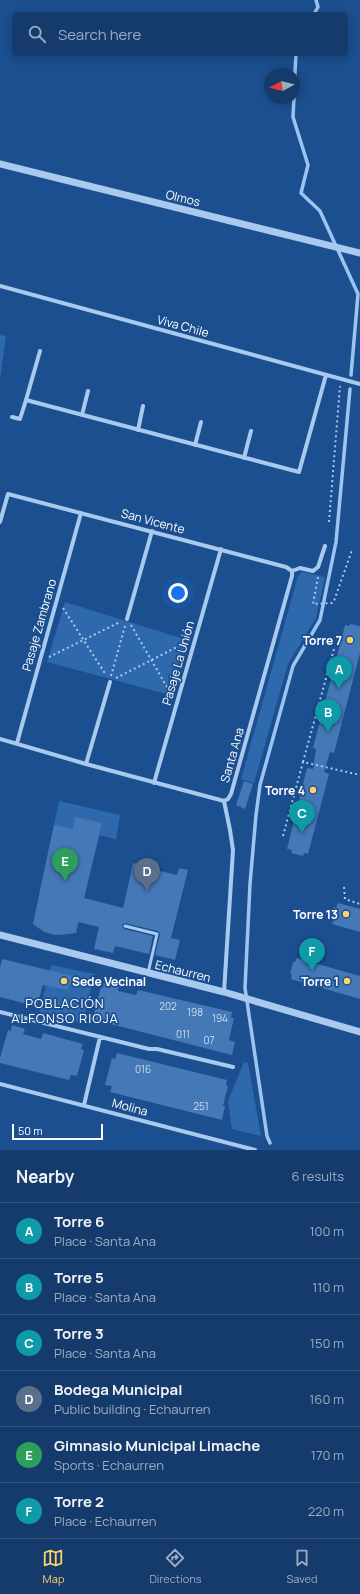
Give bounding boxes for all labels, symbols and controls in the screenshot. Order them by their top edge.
search box [12,12,348,56]
icon: search [26,23,48,45]
text: Search here [58,24,141,45]
north arrow [264,68,300,104]
street label: Olmos [164,186,202,210]
street label: Viva Chile [155,311,211,341]
street label: San Vicente [119,504,187,538]
street label: Pasaje Zambrano [18,577,60,673]
your location [168,583,188,603]
street label: Pasaje La Unión [158,619,198,707]
place label: Torre 7 [303,632,342,649]
marker: Torre 7 [345,635,355,645]
pin: A [326,656,352,689]
pin: B [315,699,341,732]
street label: Santa Ana [216,726,248,784]
place label: Torre 4 [265,782,305,799]
marker: Torre 4 [308,785,318,795]
pin: C [289,800,315,833]
pin: E [52,848,78,881]
pin: D [134,858,160,891]
place label: Torre 13 [293,906,338,923]
marker: Torre 13 [341,909,351,919]
pin: F [299,938,325,971]
street label: Echaurren [153,956,213,986]
place label: Sede Vecinal [72,973,146,990]
place label: Torre 1 [301,973,339,990]
marker: Sede Vecinal [59,976,69,986]
marker: Torre 1 [342,976,352,986]
district label: POBLACIÓN ALFONSO RIOJA [11,994,119,1027]
house number: 202 [159,999,177,1013]
house number: 198 [187,1005,203,1019]
house number: 194 [212,1011,228,1025]
house number: 011 [176,1027,190,1041]
house number: 07 [203,1033,215,1047]
house number: 016 [135,1062,151,1076]
street label: Molina [110,1094,150,1120]
house number: 251 [193,1099,209,1113]
scale bar [12,1122,103,1141]
text: 50 m [18,1123,43,1138]
text: Nearby [16,1165,74,1188]
text: 6 results [292,1167,344,1185]
text: Torre 6 [54,1211,104,1232]
text: A [25,1222,33,1240]
text: 100 m [309,1222,344,1240]
text: Place · Santa Ana [54,1232,156,1250]
text: Torre 5 [54,1267,104,1288]
text: B [25,1278,33,1296]
text: 110 m [312,1278,344,1296]
text: Place · Santa Ana [54,1288,156,1306]
text: Torre 3 [54,1323,104,1344]
text: C [24,1334,34,1352]
text: 150 m [310,1334,344,1352]
text: Place · Santa Ana [54,1344,156,1362]
text: Bodega Municipal [54,1379,182,1400]
text: D [24,1390,34,1408]
text: 160 m [309,1390,344,1408]
text: Public building · Echaurren [54,1400,211,1418]
text: Gimnasio Municipal Limache [54,1435,260,1456]
text: E [25,1446,33,1464]
text: 170 m [311,1446,344,1464]
text: Sports · Echaurren [54,1456,164,1474]
text: Torre 2 [54,1491,104,1512]
text: F [26,1502,32,1520]
text: 220 m [308,1502,344,1520]
text: Place · Echaurren [54,1512,157,1530]
tab: Map [42,1547,64,1586]
tab: Directions [149,1547,202,1586]
tab: Saved [287,1547,318,1586]

